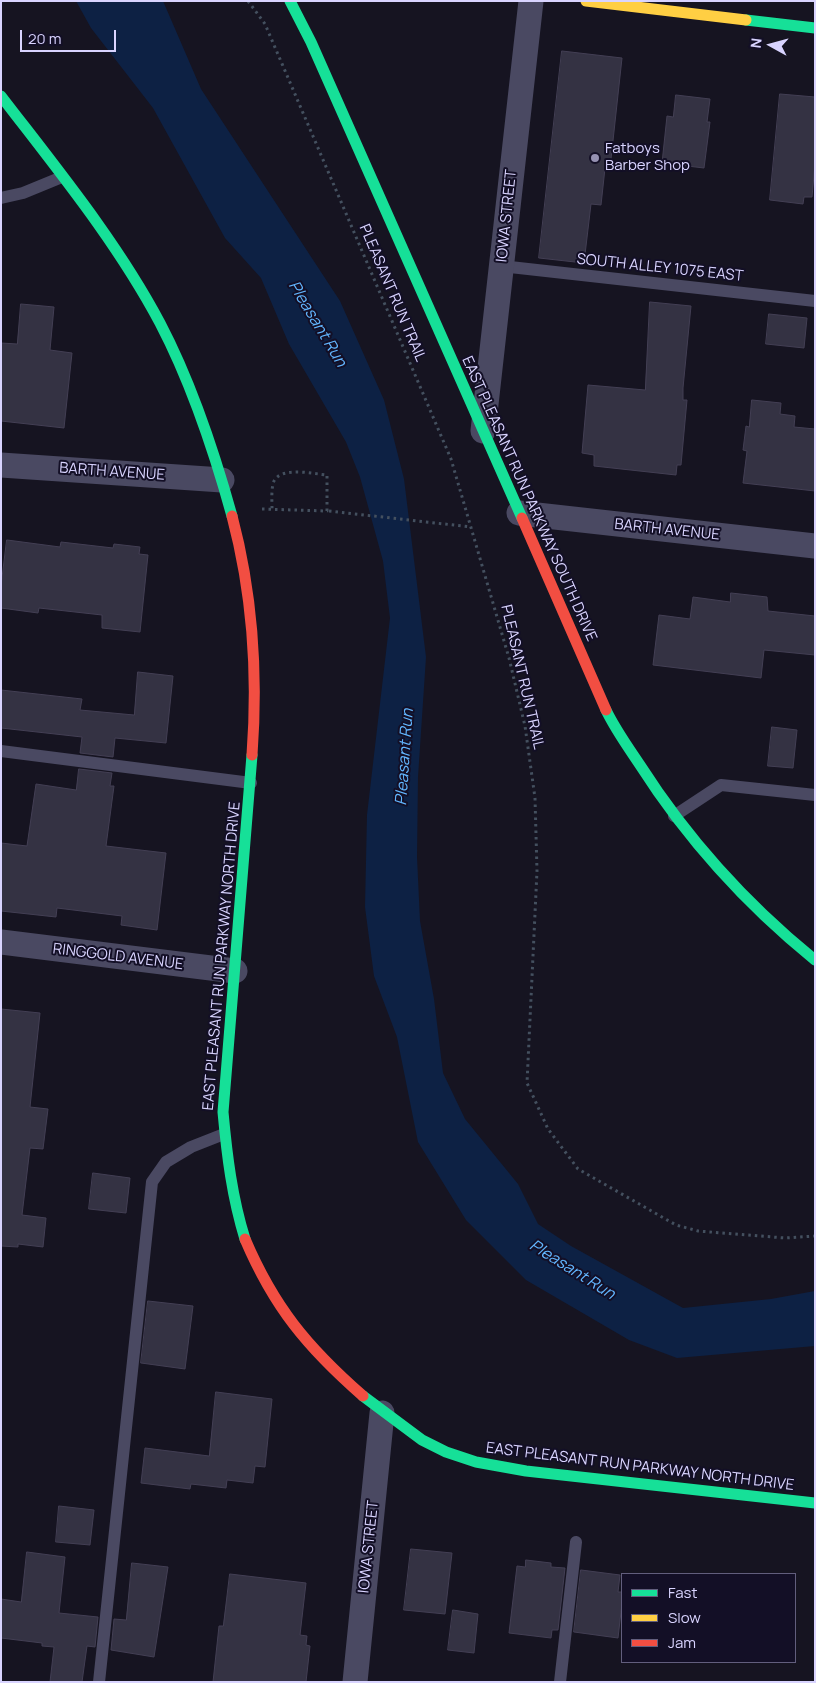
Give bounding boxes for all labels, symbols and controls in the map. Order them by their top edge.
scale bar [22,20,119,52]
north arrow [746,20,796,70]
text: 20 m [28,28,61,49]
text: N [746,37,766,49]
place label: Fatboys Barber Shop [605,140,690,175]
marker: Fatboys Barber Shop [589,152,601,164]
street label: IOWA STREET [493,169,521,263]
street label: PLEASANT RUN TRAIL [355,221,429,365]
street label: SOUTH ALLEY 1075 EAST [576,250,744,286]
water label: Pleasant Run [284,277,350,371]
street label: EAST PLEASANT RUN PARKWAY SOUTH DRIVE [458,354,600,644]
street label: BARTH AVENUE [59,459,165,485]
street label: BARTH AVENUE [613,516,721,544]
street label: PLEASANT RUN TRAIL [497,603,547,751]
water label: Pleasant Run [392,708,418,806]
street label: EAST PLEASANT RUN PARKWAY NORTH DRIVE [200,801,244,1111]
street label: RINGGOLD AVENUE [52,940,184,974]
water label: Pleasant Run [526,1236,618,1304]
street label: EAST PLEASANT RUN PARKWAY NORTH DRIVE [485,1439,795,1495]
street label: IOWA STREET [355,1500,383,1594]
legend [621,1573,796,1663]
text: Fast [668,1582,697,1603]
text: Slow [668,1607,701,1628]
text: Jam [668,1632,696,1653]

